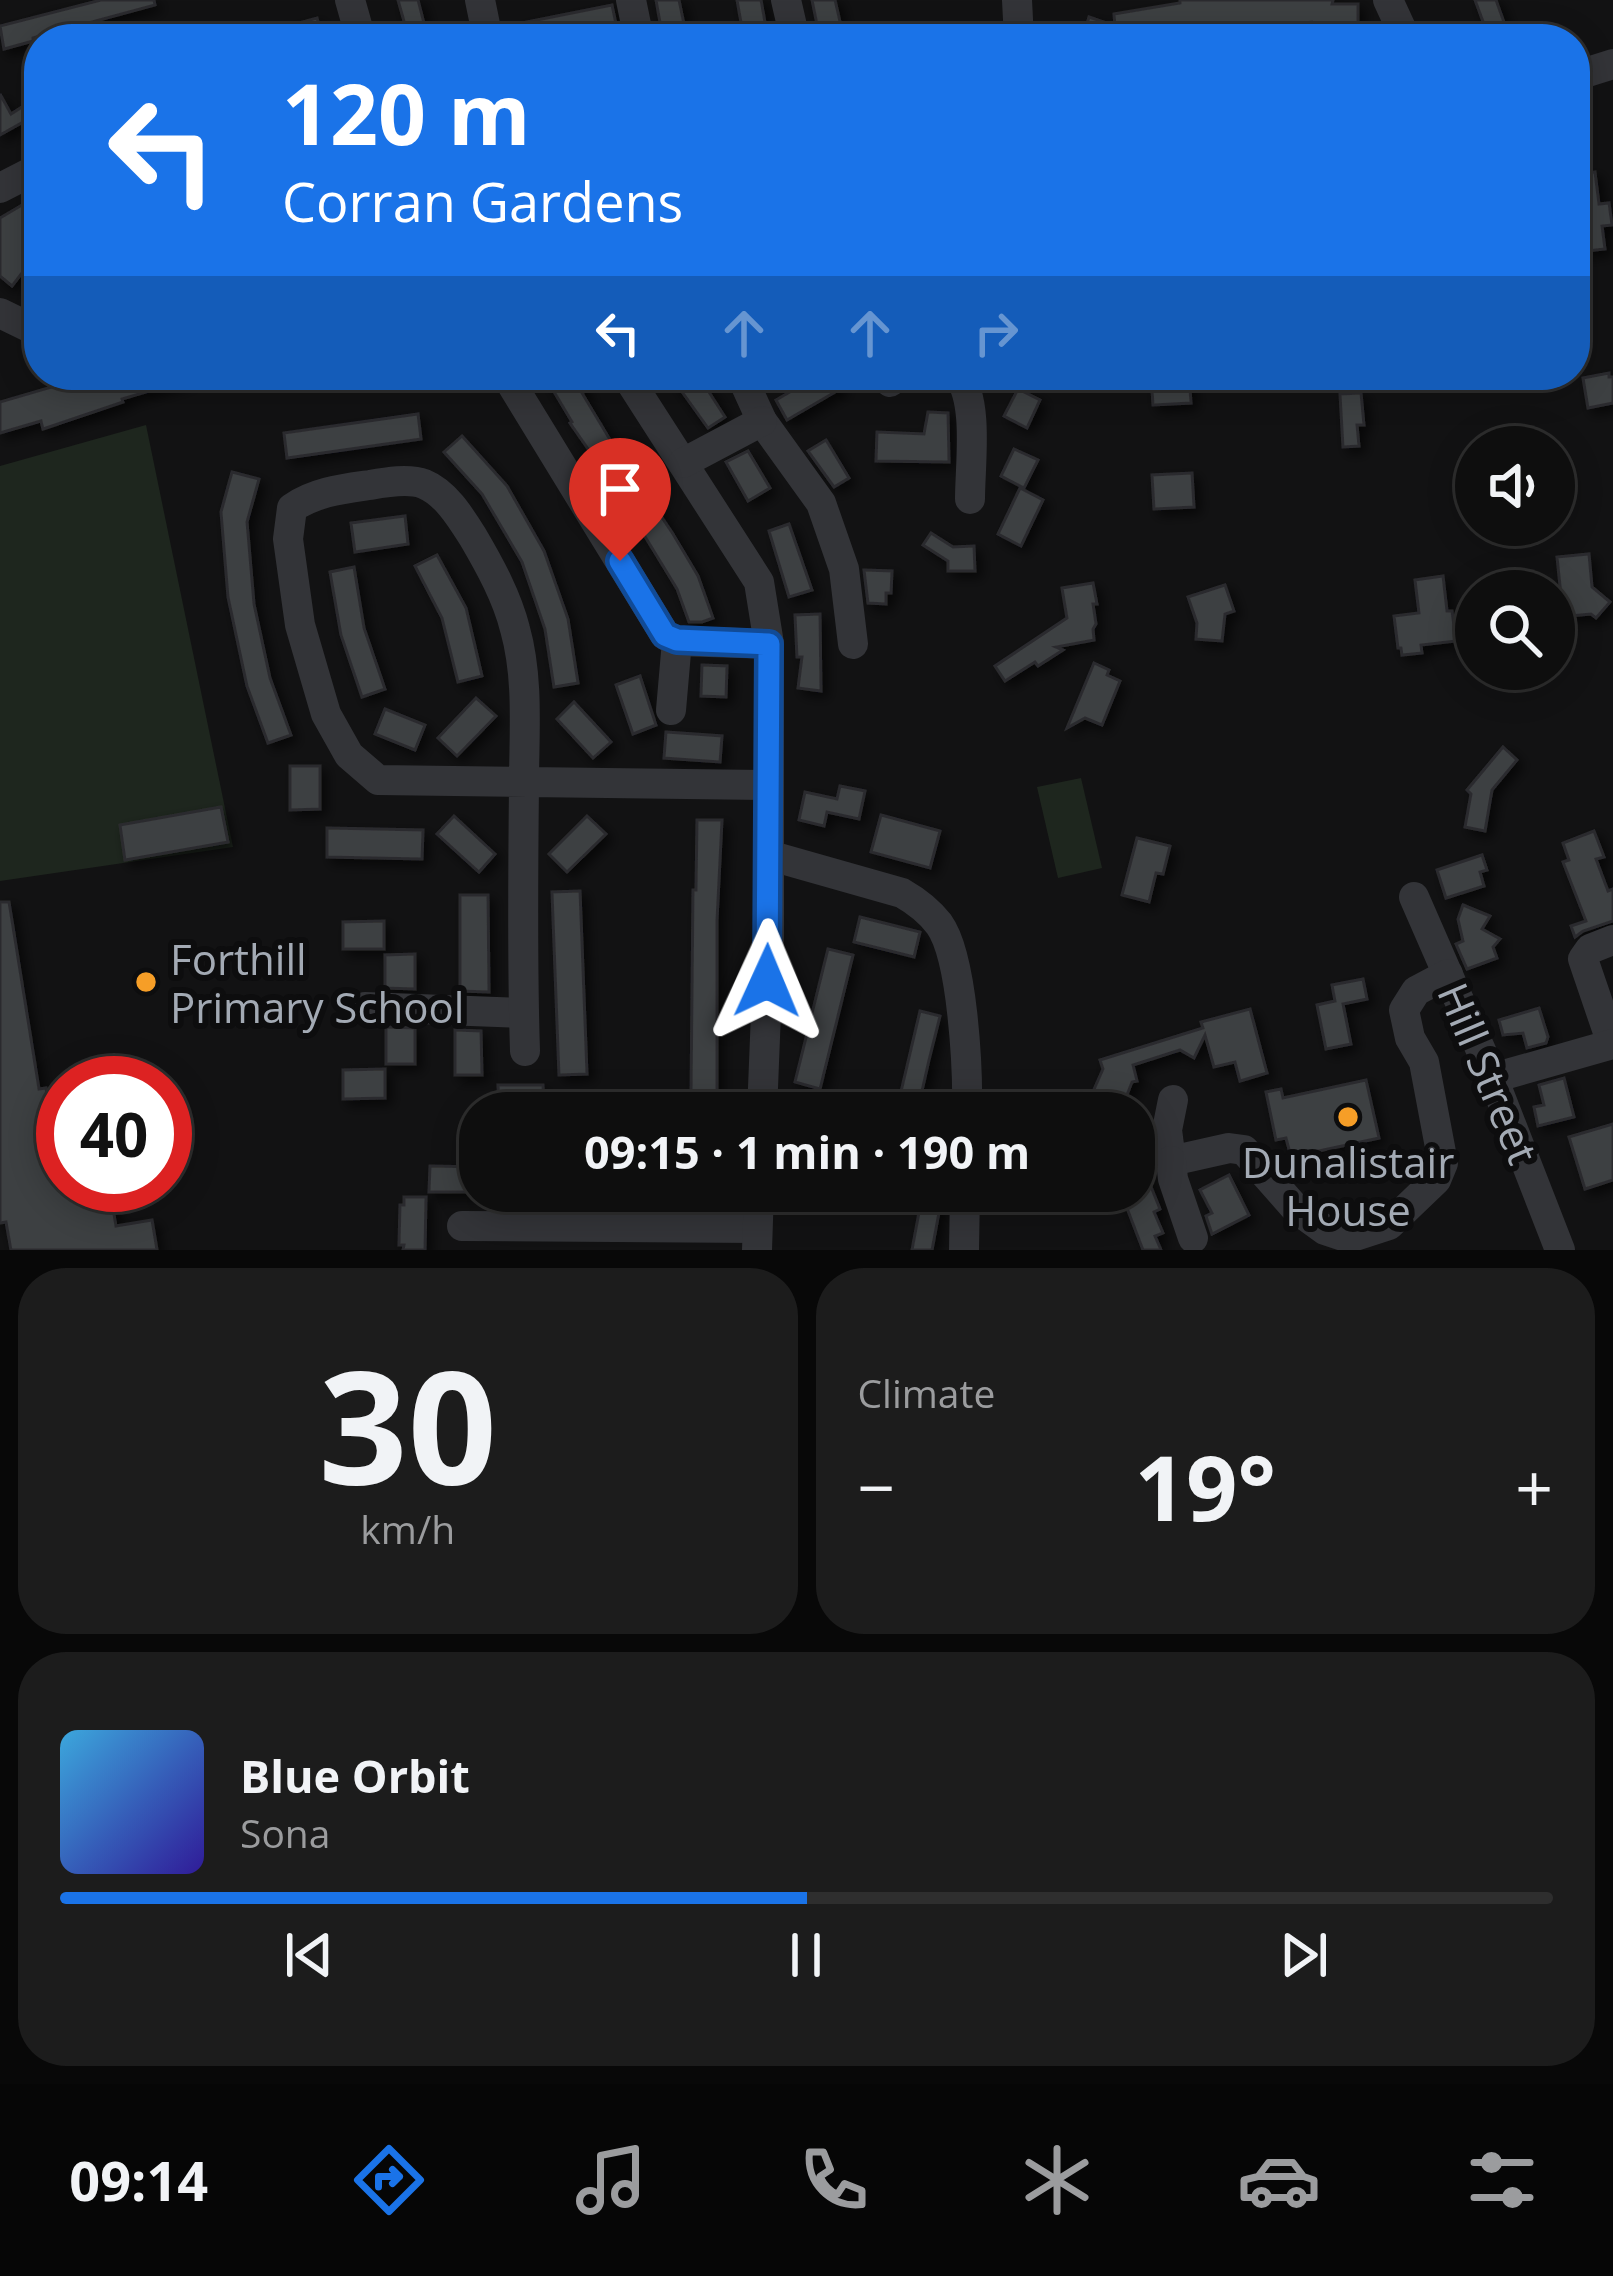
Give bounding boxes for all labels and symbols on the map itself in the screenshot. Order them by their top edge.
pin [569,438,671,561]
position arrow [704,918,830,1044]
place label: Forthill Primary School [170,930,464,1035]
marker: Forthill Primary School [133,969,159,995]
street label: Hill Street [1425,974,1553,1172]
speed limit sign: 40 [36,1056,192,1212]
marker: Dunalistair House [1335,1104,1361,1130]
place label: Dunalistair House [1242,1133,1454,1238]

